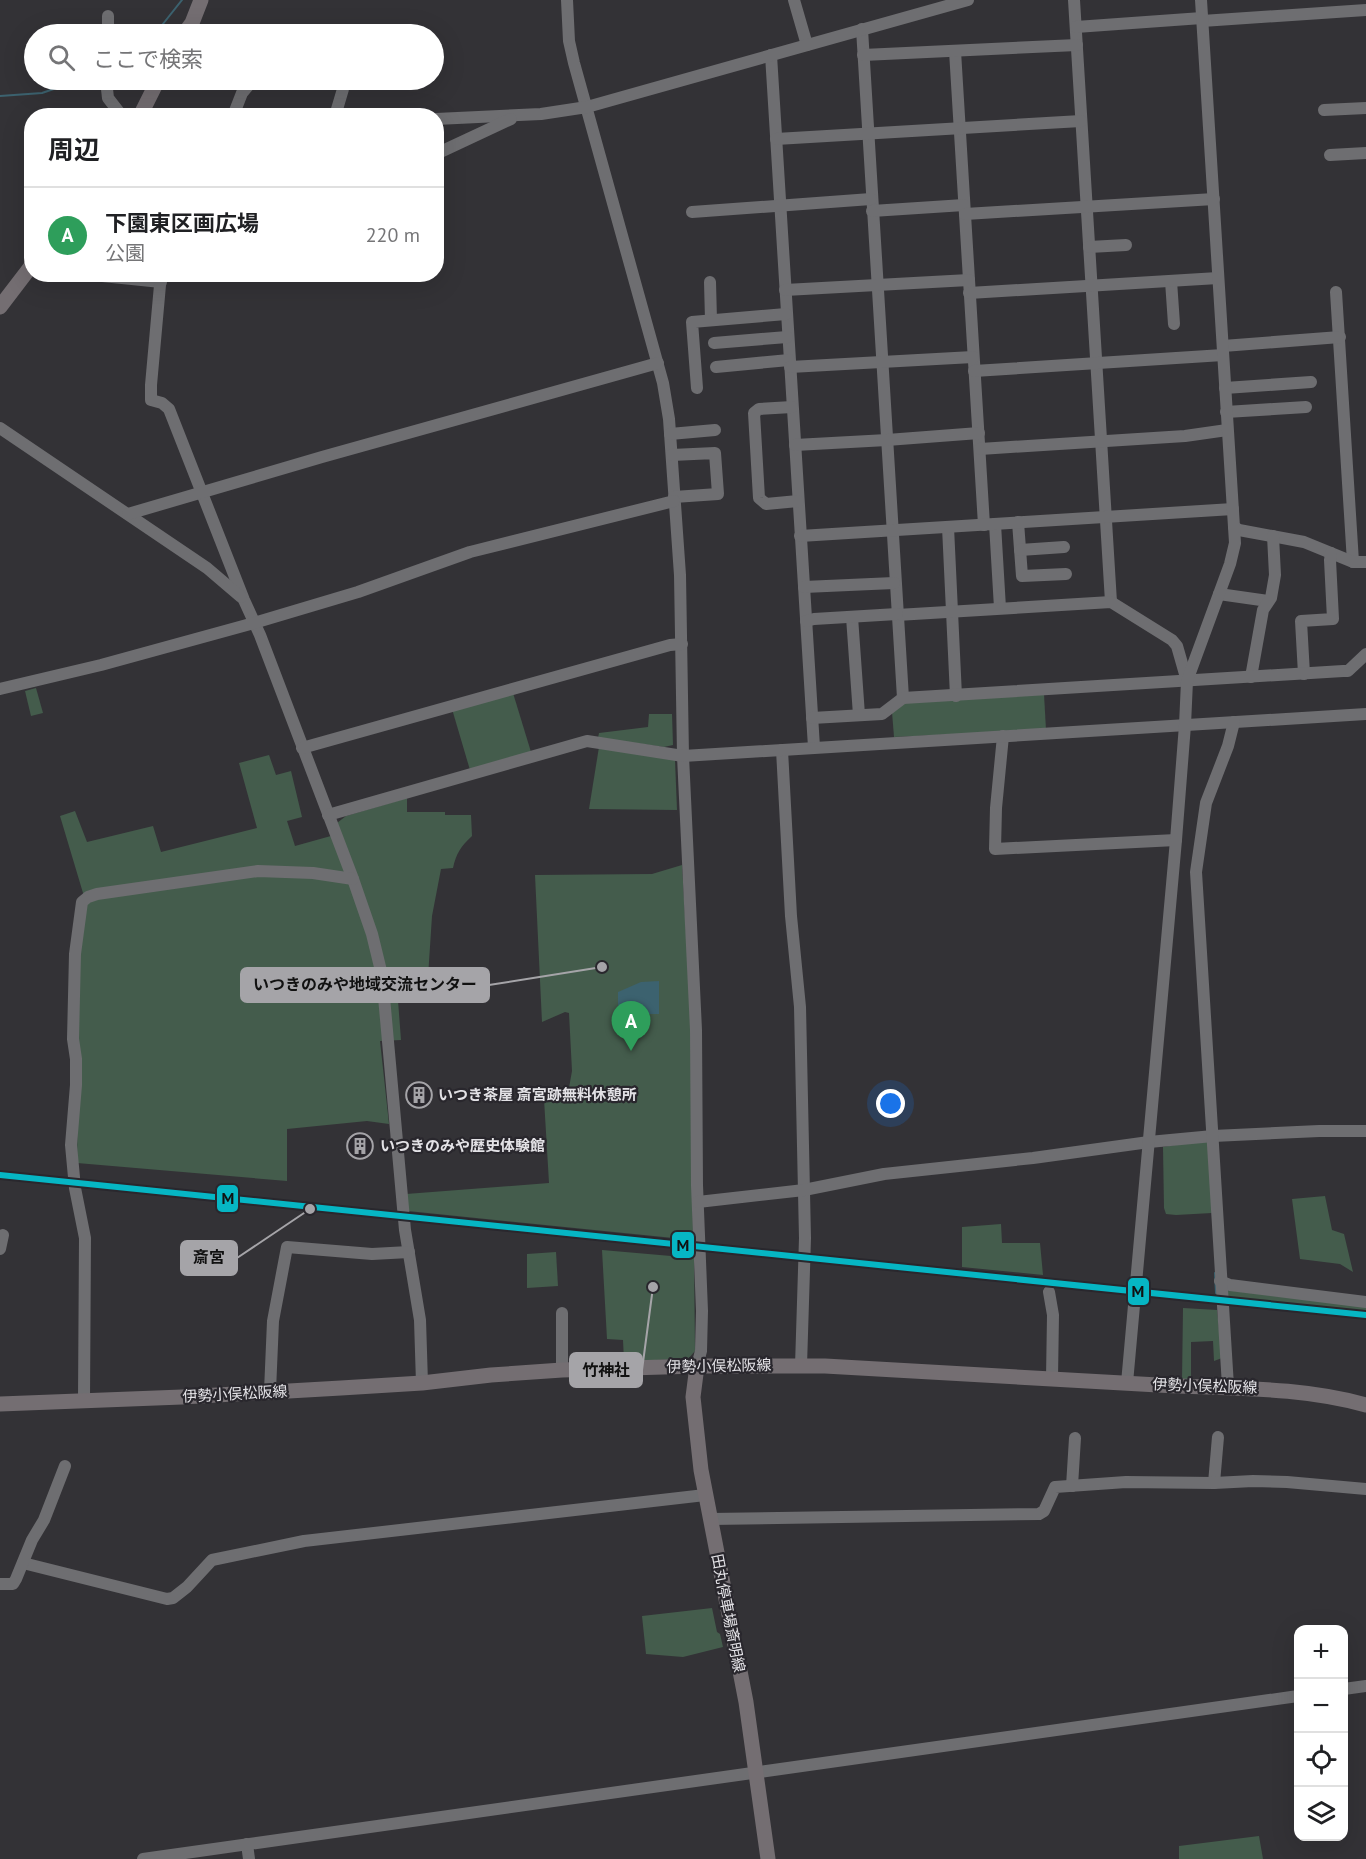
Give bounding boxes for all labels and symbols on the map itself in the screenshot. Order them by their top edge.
callout: いつきのみや地域交流センター [241,968,489,1002]
text: いつきのみや地域交流センター [253,974,477,994]
pin: A [612,1002,650,1051]
building icon: いつき茶屋 斎宮跡無料休憩所 [404,1080,434,1110]
place label: いつき茶屋 斎宮跡無料休憩所 [438,1085,637,1104]
your location [876,1089,905,1118]
building icon: いつきのみや歴史体験館 [345,1131,375,1161]
place label: いつきのみや歴史体験館 [380,1136,545,1155]
line badge: M [216,1184,239,1213]
text: M [222,1188,234,1208]
line badge: M [671,1231,695,1259]
text: M [677,1235,689,1255]
callout: 斎宮 [181,1241,237,1275]
text: 斎宮 [193,1247,225,1267]
line badge: M [1127,1277,1150,1306]
text: M [1132,1281,1144,1301]
callout: 竹神社 [570,1353,642,1387]
street label: 伊勢小俣松阪線 [666,1355,772,1376]
text: 竹神社 [582,1360,630,1380]
street label: 伊勢小俣松阪線 [1152,1374,1258,1397]
street label: 伊勢小俣松阪線 [182,1381,288,1406]
street label: 田丸停車場斎明線 [708,1552,749,1674]

